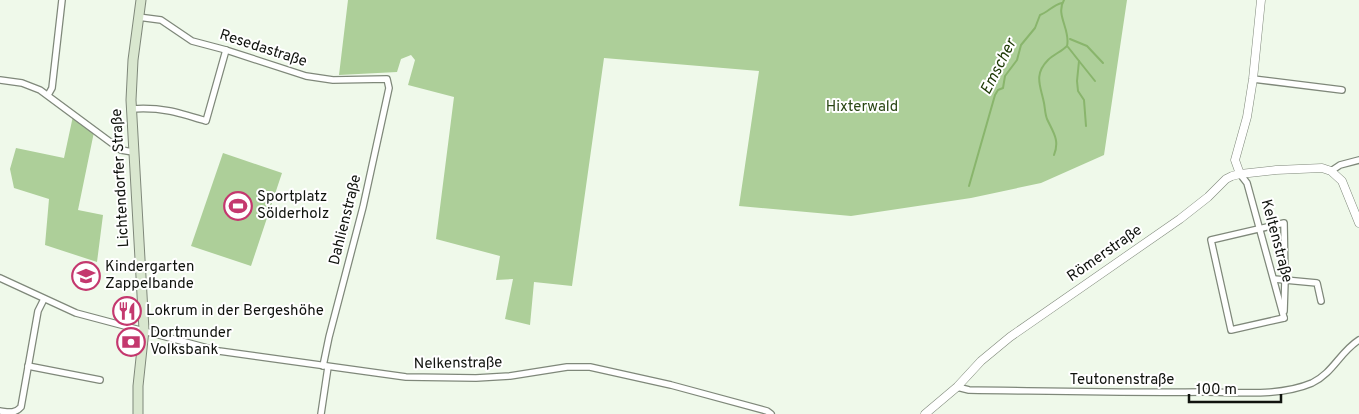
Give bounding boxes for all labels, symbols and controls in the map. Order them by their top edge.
street label: Resedastraße [217,26,309,72]
water label: Emscher [976,34,1022,98]
park label: Hixterwald [826,98,898,117]
street label: Lichtendorfer Straße [108,108,134,248]
street label: Dahlienstraße [326,173,366,267]
place label: Sportplatz Sölderholz [257,188,329,224]
sports icon: Sportplatz Sölderholz [223,191,253,221]
street label: Keltenstraße [1256,197,1296,285]
street label: Römerstraße [1064,221,1146,287]
place label: Kindergarten Zappelbande [105,258,194,294]
school or university icon: Kindergarten Zappelbande [71,261,101,291]
restaurant icon: Lokrum in der Bergeshöhe [112,296,142,326]
place label: Lokrum in der Bergeshöhe [146,302,324,321]
place label: Dortmunder Volksbank [150,324,232,360]
bank icon: Dortmunder Volksbank [116,327,146,357]
street label: Nelkenstraße [414,354,502,374]
street label: Teutonenstraße [1070,371,1174,390]
scale bar [1189,372,1282,404]
text: 100 m [1196,381,1237,400]

